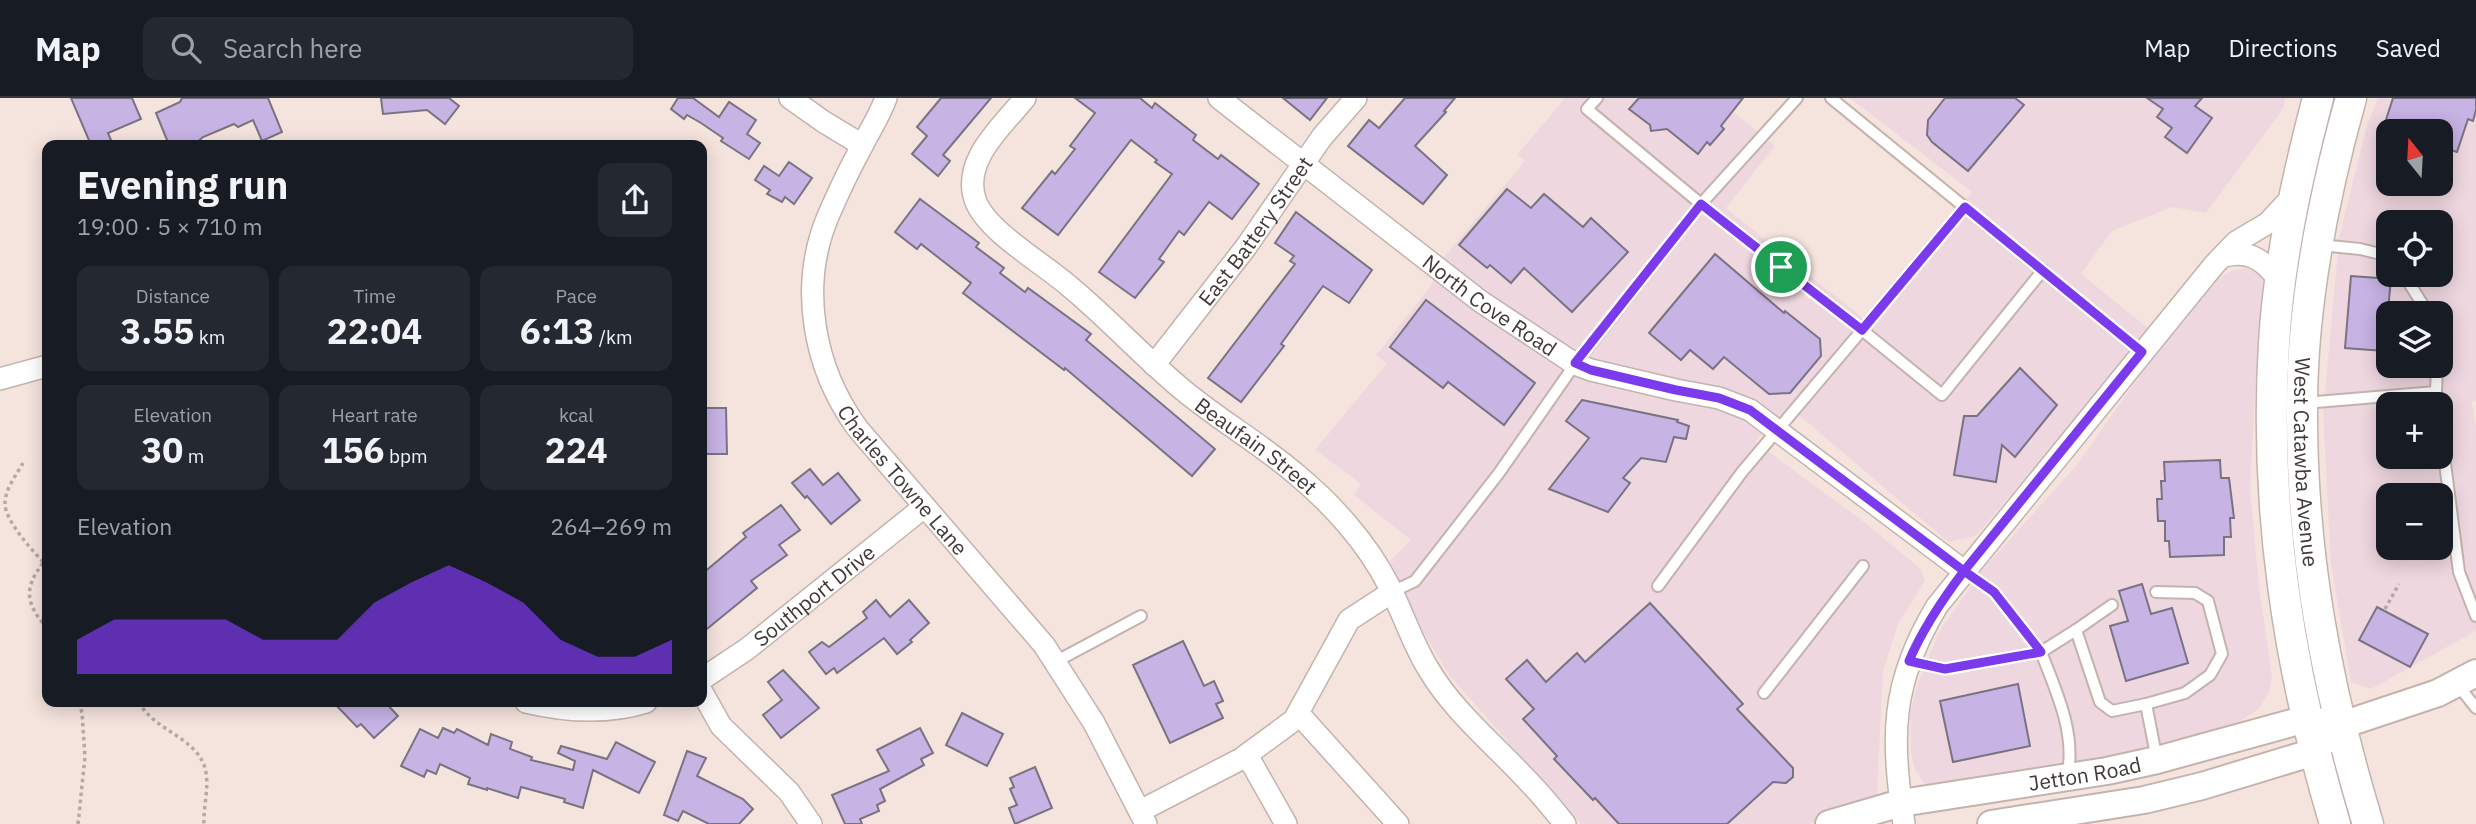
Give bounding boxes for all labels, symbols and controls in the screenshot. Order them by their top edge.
search box [143,17,633,80]
text: Map [35,27,101,70]
icon: search [167,29,205,67]
text: Search here [223,31,362,65]
text: Map [2144,32,2190,64]
text: Directions [2228,32,2338,64]
text: Saved [2376,32,2441,64]
north arrow [2376,119,2454,196]
map controls [2376,119,2453,560]
street label: East Battery Street [1192,151,1319,311]
text: Evening run [77,160,288,209]
button: share [598,163,672,237]
button: locate [2376,210,2453,287]
text: 19:00 · 5 × 710 m [77,211,263,241]
pin [1751,237,1811,297]
street label: North Cove Road [1417,248,1562,362]
icon: arrive [1762,248,1800,286]
text: Distance [136,284,210,308]
text: Time [353,284,396,308]
text: Pace [555,284,597,308]
button: layers [2376,301,2453,378]
text: 3.55 [120,308,194,354]
text: 22:04 [327,308,422,354]
text: 6:13 [520,308,594,354]
text: km [194,325,225,349]
text: /km [594,325,633,349]
street label: West Catawba Avenue [2288,357,2325,568]
street label: Beaufain Street [1189,391,1324,500]
button: + [2376,392,2453,469]
street label: Charles Towne Lane [831,400,974,561]
text: Elevation [133,403,212,427]
text: Heart rate [331,403,418,427]
text: kcal [559,403,593,427]
text: 30 [141,427,183,473]
text: 156 [321,427,384,473]
text: 224 [545,427,608,473]
text: m [183,444,204,468]
text: bpm [384,444,428,468]
button: − [2376,483,2453,560]
text: Elevation [77,511,172,541]
text: 264–269 m [550,511,672,541]
street label: Southport Drive [748,538,881,652]
street label: Jetton Road [2026,750,2144,797]

